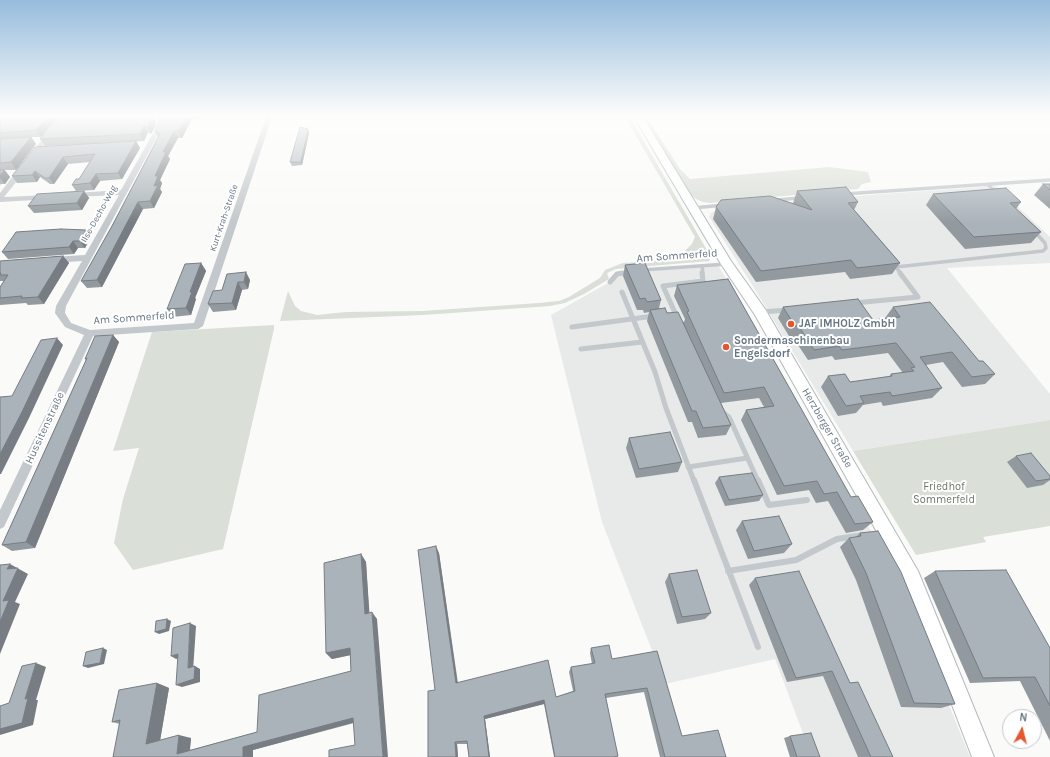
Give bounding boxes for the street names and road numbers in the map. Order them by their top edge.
street label: Kurt-Krah-Straße [207,183,241,253]
street label: Ilse-Decho-Weg [79,184,119,244]
street label: Am Sommerfeld [636,247,718,265]
street label: Am Sommerfeld [93,309,175,327]
street label: Herzberger Straße [799,386,855,470]
street label: Hussitenstraße [23,390,67,466]

